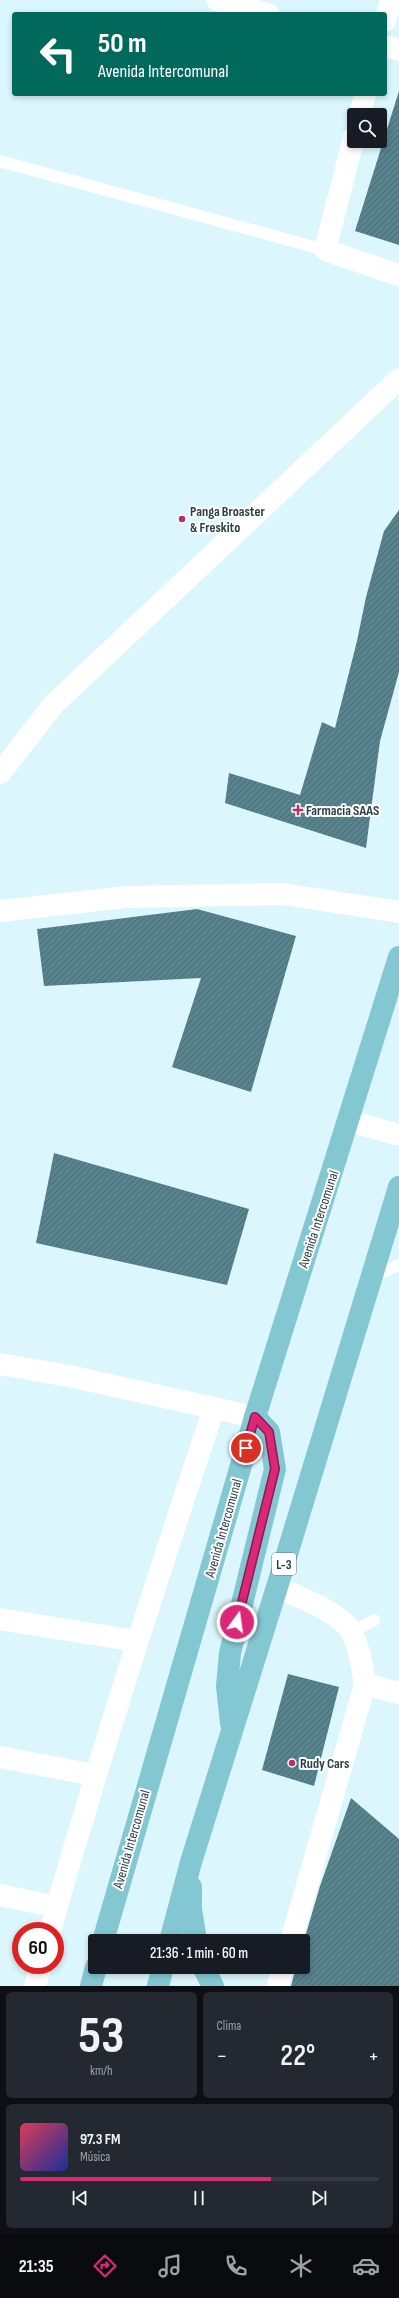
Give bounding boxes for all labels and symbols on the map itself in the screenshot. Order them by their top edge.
place label: Panga Broaster & Freskito [190,503,265,536]
marker: Panga Broaster & Freskito [177,514,187,524]
place label: Farmacia SAAS [306,802,379,819]
marker: Farmacia SAAS [293,805,303,815]
street label: Avenida Intercomunal [294,1168,342,1271]
pin [229,1431,263,1465]
street label: Avenida Intercomunal [201,1477,246,1580]
road number: L-3 [272,1553,296,1575]
position arrow [216,1601,258,1643]
place label: Rudy Cars [300,1755,349,1772]
marker: Rudy Cars [287,1758,297,1768]
street label: Avenida Intercomunal [109,1788,154,1891]
speed limit sign: 60 [12,1922,64,1974]

